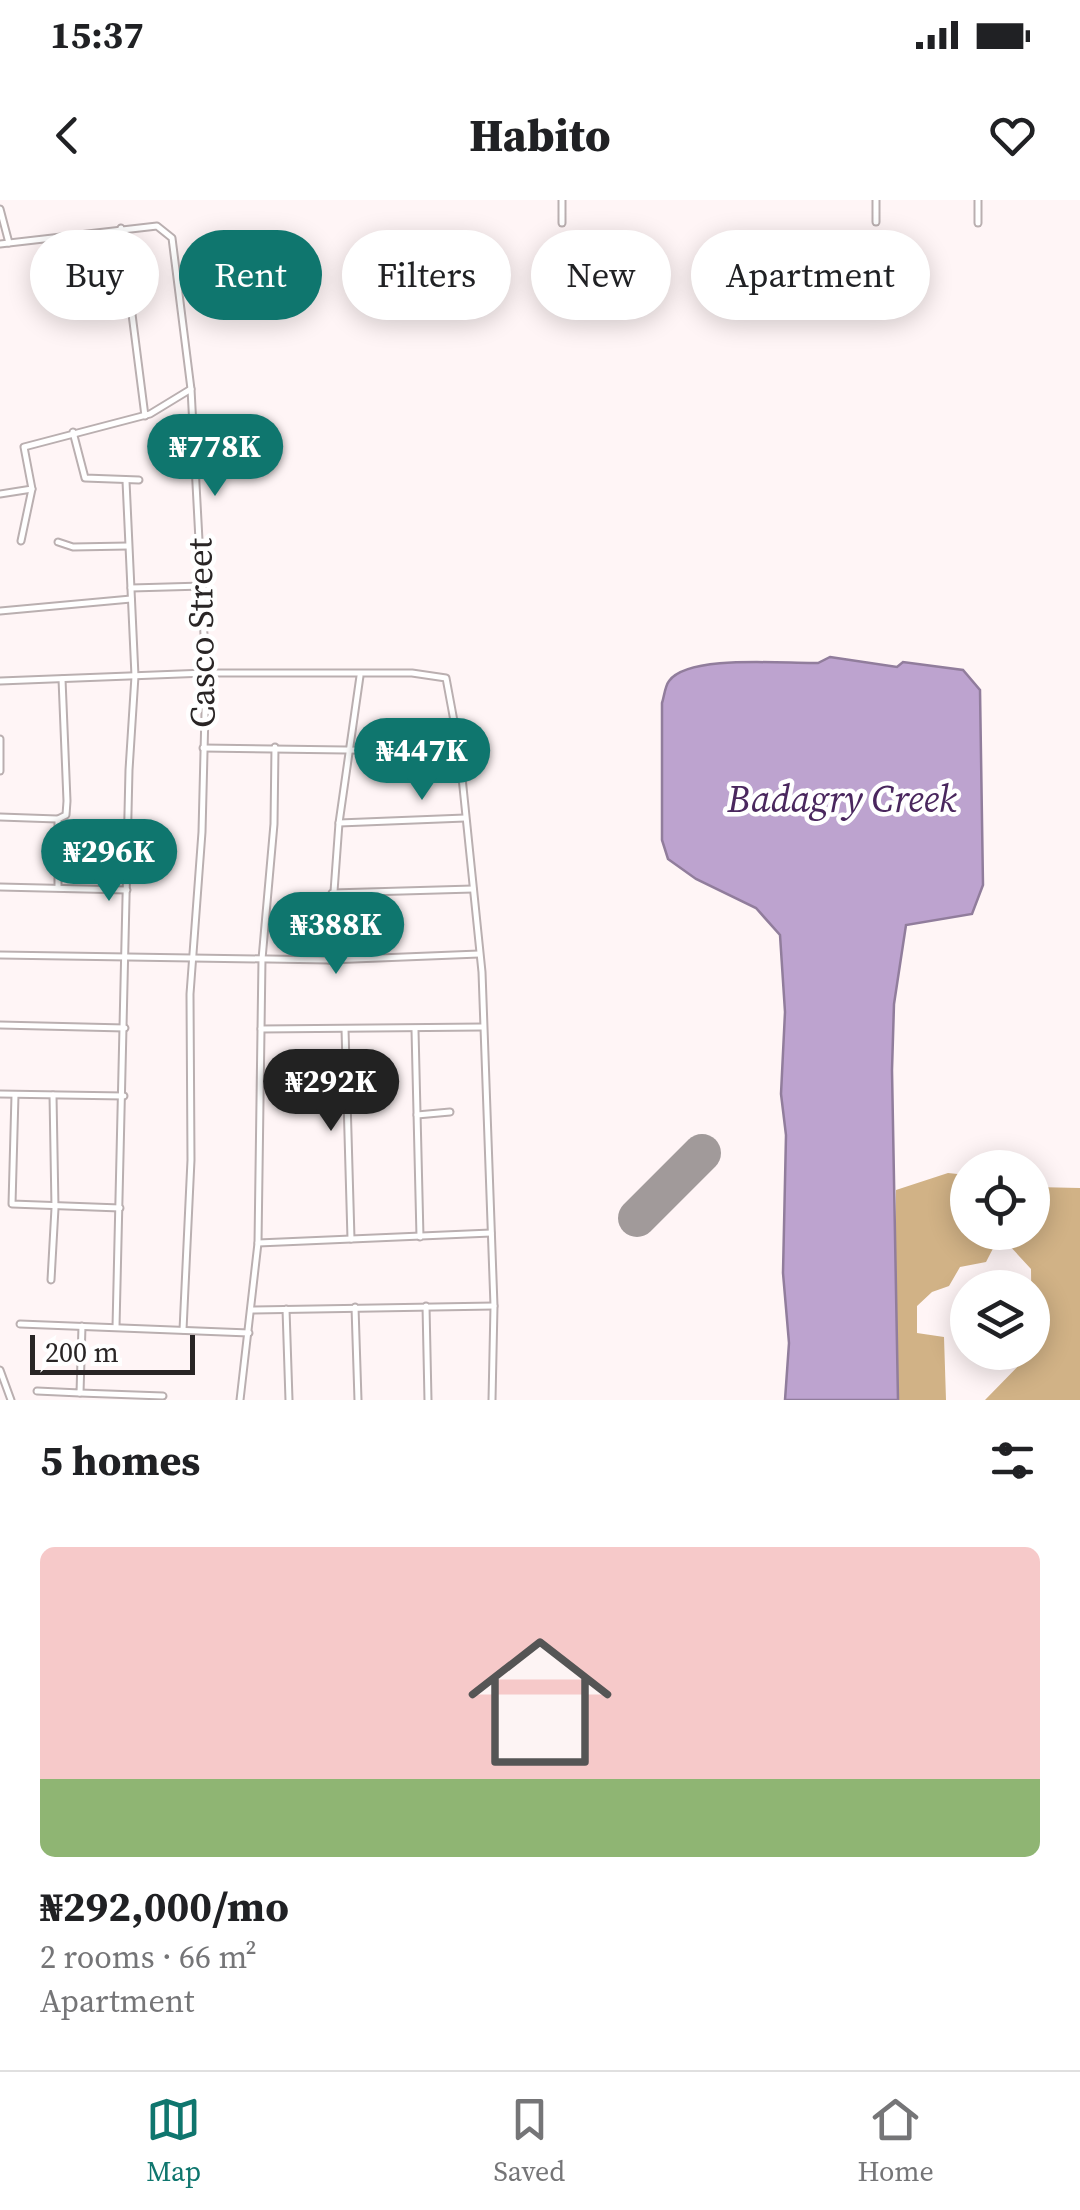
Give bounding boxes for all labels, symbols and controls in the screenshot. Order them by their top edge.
text: 15:37 [50,9,144,61]
text: Habito [469,104,611,166]
icon: back [40,108,95,163]
icon: heart [985,108,1040,163]
chip: Buy [30,230,159,320]
chip: Rent [179,230,322,320]
chip: Filters [342,230,511,320]
chip: New [531,230,671,320]
chip: Apartment [691,230,930,320]
pin: ₦778K [145,414,285,499]
text: ₦778K [169,424,261,468]
street label: Casco Street [175,537,227,728]
pin: ₦447K [352,718,492,803]
text: ₦447K [376,728,468,772]
water label: Badagry Creek [726,773,957,825]
pin: ₦296K [39,819,179,904]
text: ₦296K [63,829,155,873]
pin: ₦388K [266,892,406,977]
text: ₦388K [290,902,382,946]
pin: ₦292K [261,1049,401,1134]
text: ₦292K [285,1059,377,1103]
map controls [950,1150,1050,1370]
button: locate [950,1150,1050,1250]
button: layers [950,1270,1050,1370]
scale bar [30,1330,195,1374]
text: 200 m [45,1333,119,1371]
text: 5 homes [40,1431,200,1489]
icon: filters [985,1433,1040,1488]
icon: home [450,1612,630,1792]
text: ₦292,000/mo [40,1877,289,1935]
text: 2 rooms · 66 m² [40,1935,257,1979]
text: Apartment [40,1979,194,2023]
tab: Map [146,2092,201,2190]
tab: Saved [493,2092,565,2190]
tab: Home [857,2092,934,2190]

